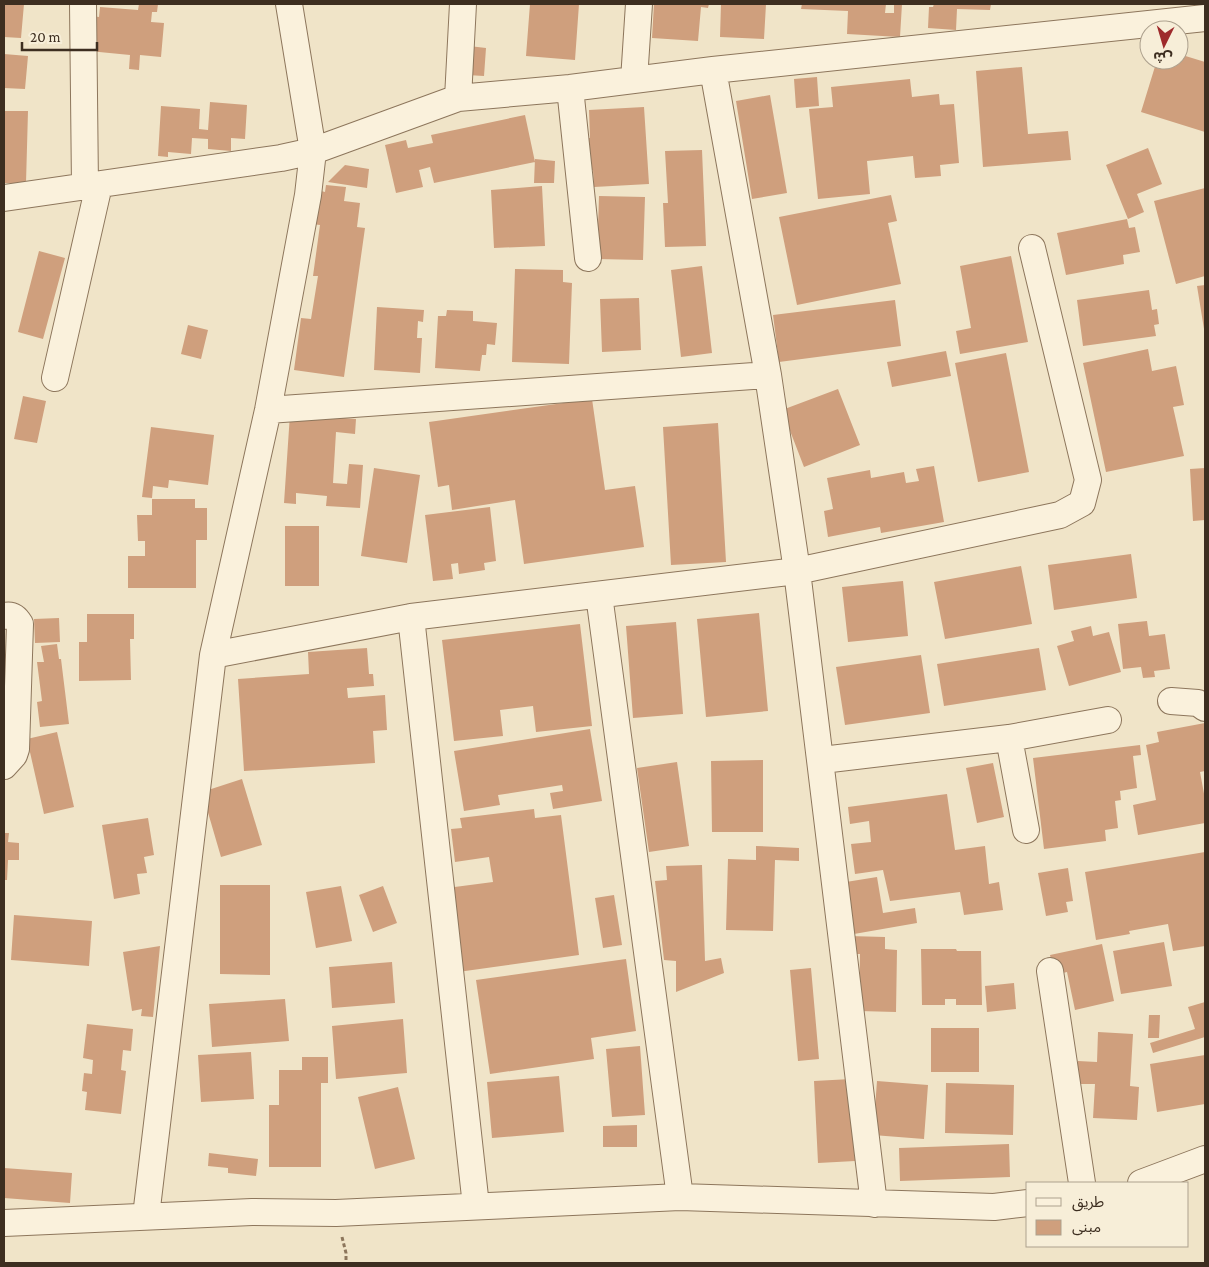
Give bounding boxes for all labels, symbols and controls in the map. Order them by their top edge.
scale bar [22,20,98,52]
north arrow [1139,20,1189,70]
text: 20 m [30,29,61,45]
text: ش [1153,49,1173,67]
legend [1026,1182,1189,1247]
text: طريق [1072,1194,1104,1212]
text: مبنى [1072,1219,1101,1236]

